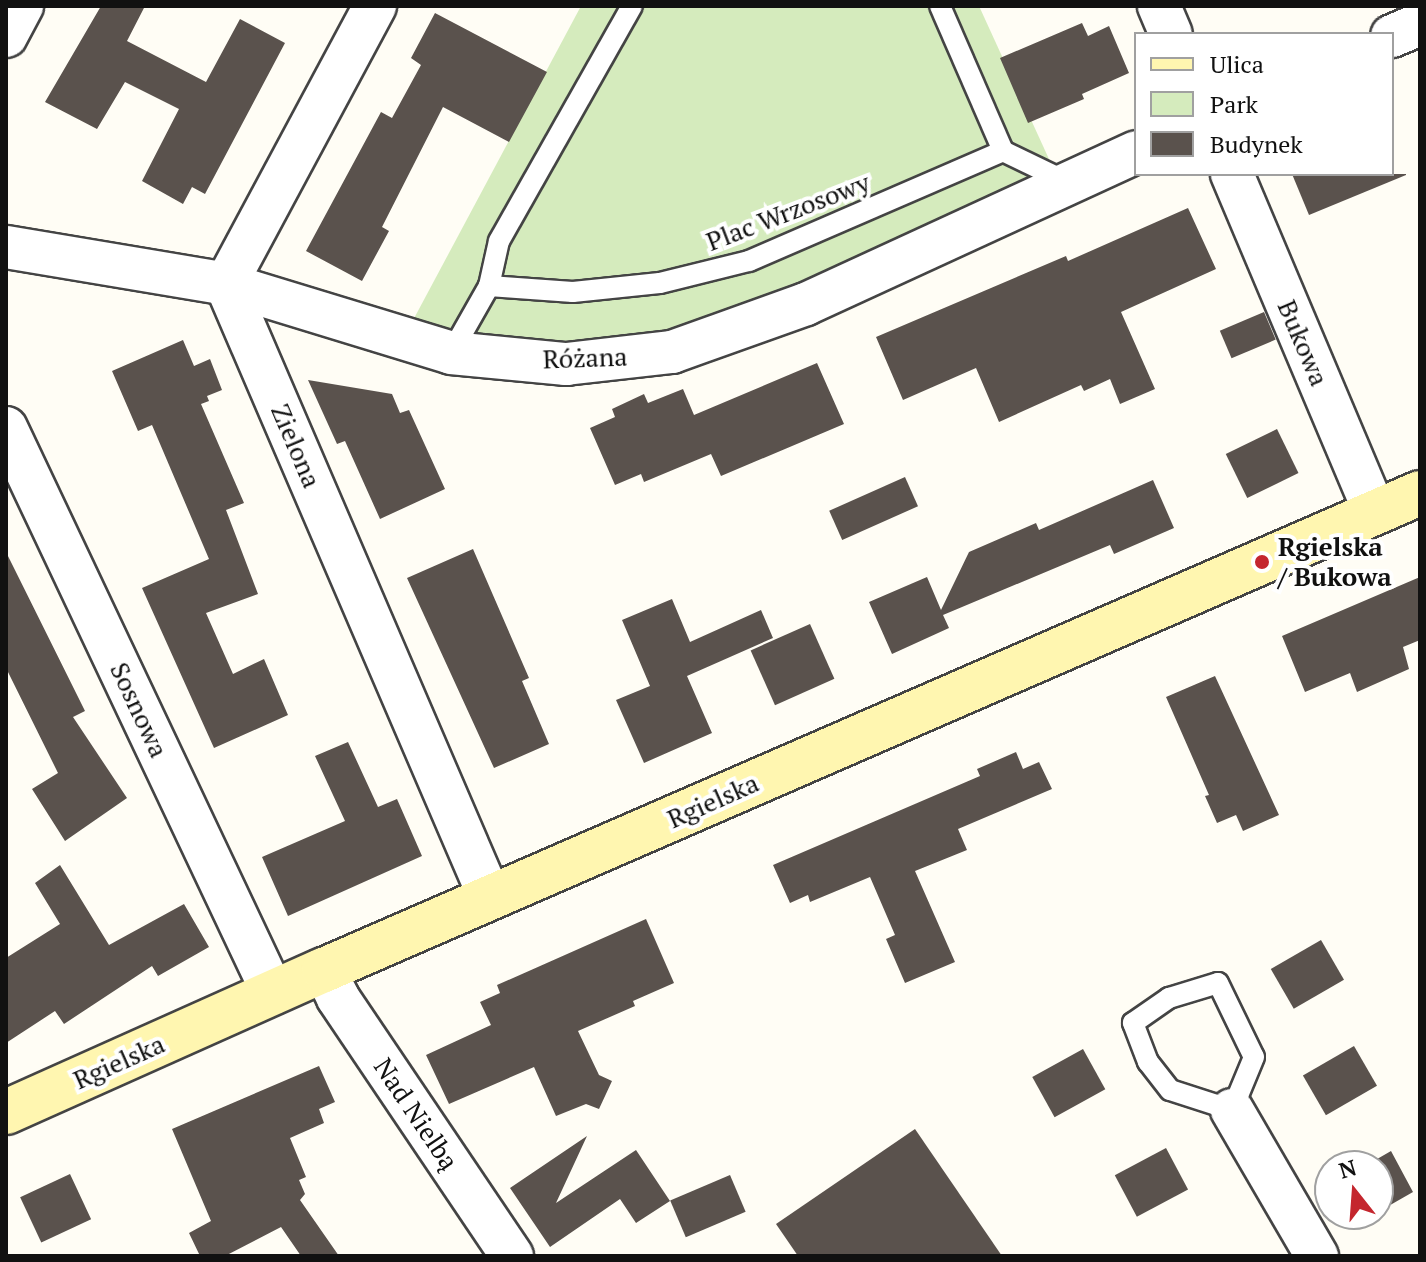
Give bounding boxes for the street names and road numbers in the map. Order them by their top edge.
street label: Plac Wrzosowy [702,167,874,257]
street label: Bukowa [1271,295,1335,391]
street label: Różana [542,341,628,375]
street label: Zielona [265,400,327,492]
street label: Sosnowa [103,658,175,762]
street label: Rgielska [663,767,763,835]
street label: Rgielska [69,1028,169,1096]
street label: Nad Nielbą [367,1052,465,1176]

